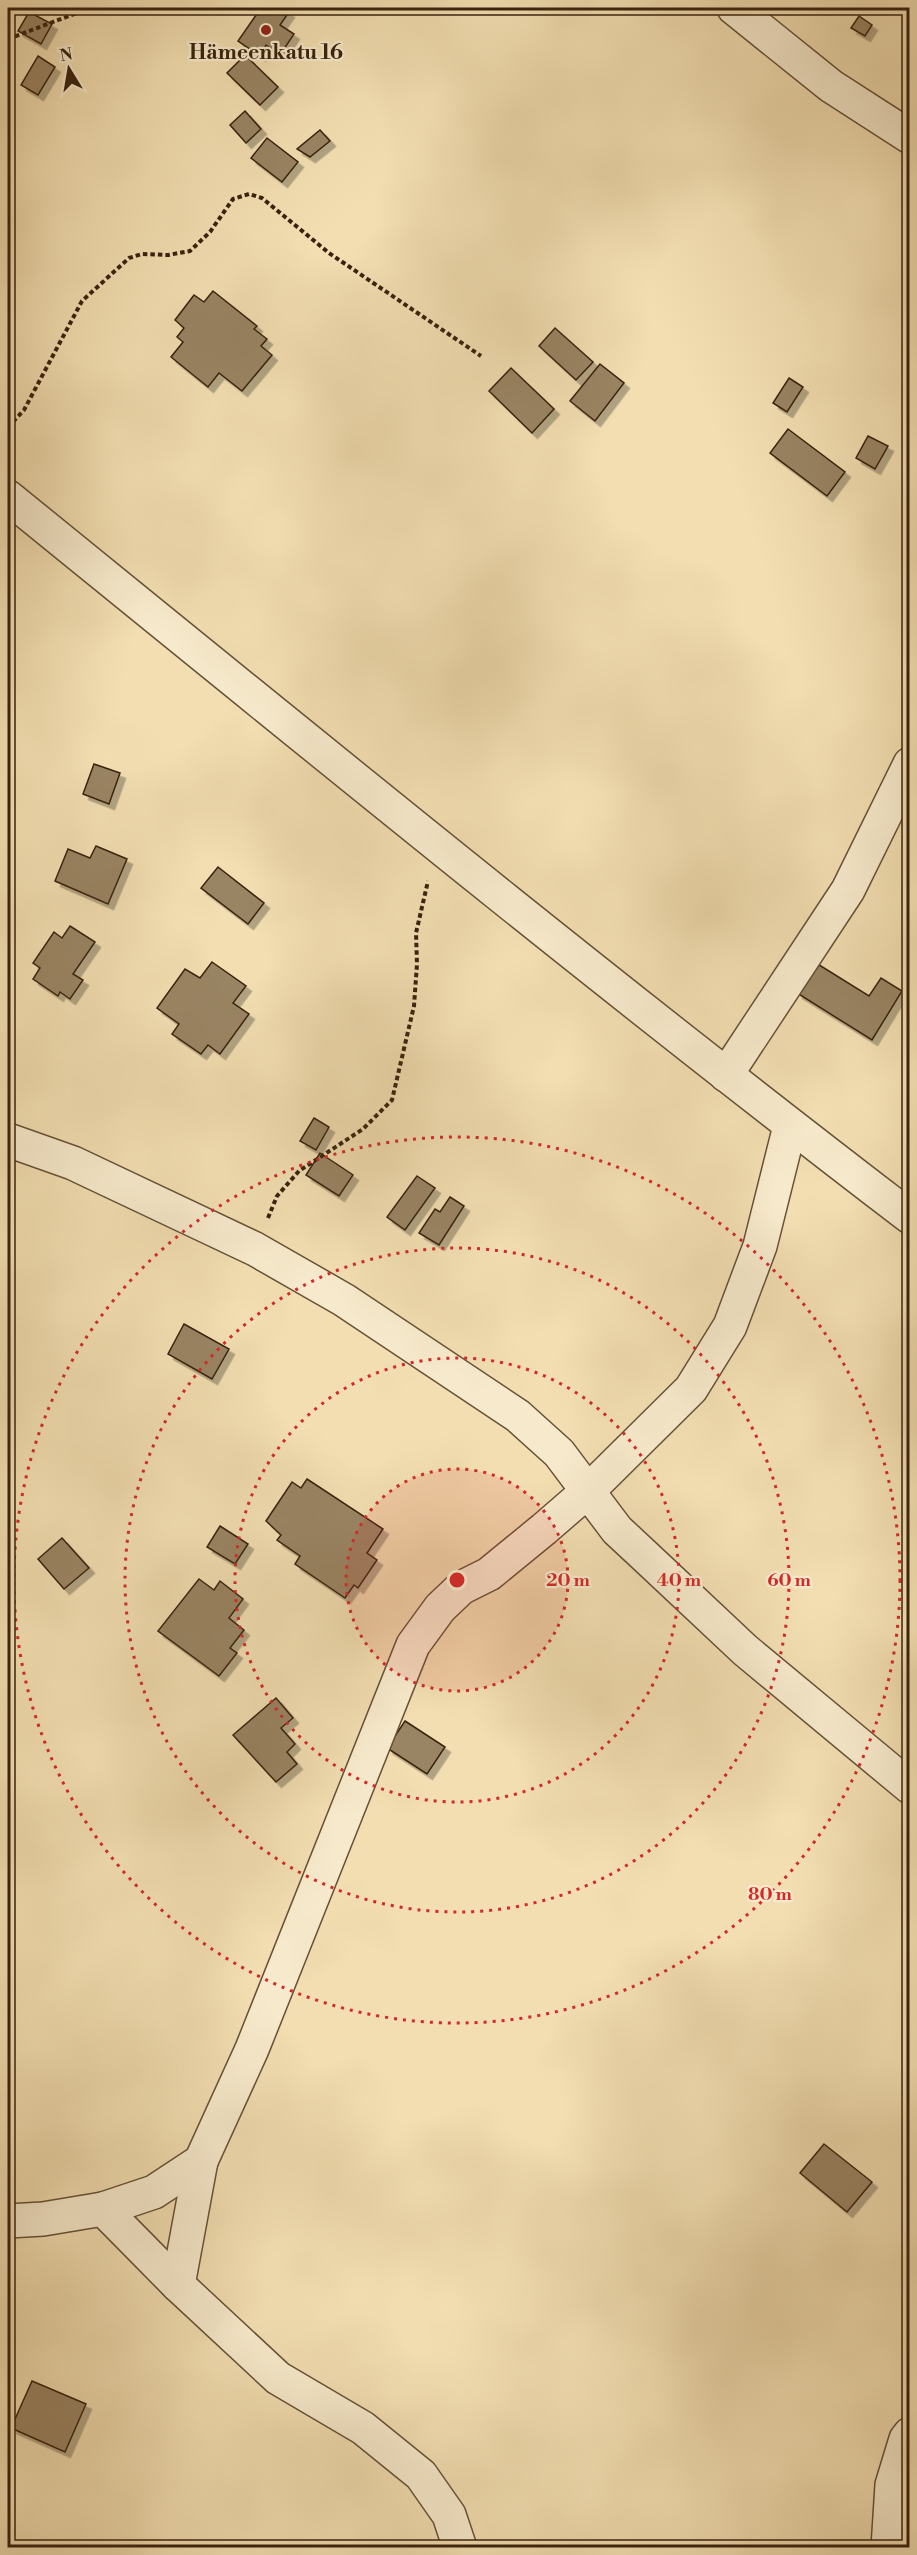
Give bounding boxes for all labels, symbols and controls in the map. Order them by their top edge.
marker: Hämeenkatu 16 [259,23,273,37]
north arrow [39,39,99,99]
place label: Hämeenkatu 16 [189,40,343,66]
text: N [58,44,75,66]
text: 20 m [546,1569,590,1592]
text: 40 m [657,1569,702,1592]
text: 60 m [767,1569,811,1592]
centre of rings [447,1570,467,1590]
text: 80 m [748,1883,793,1906]

